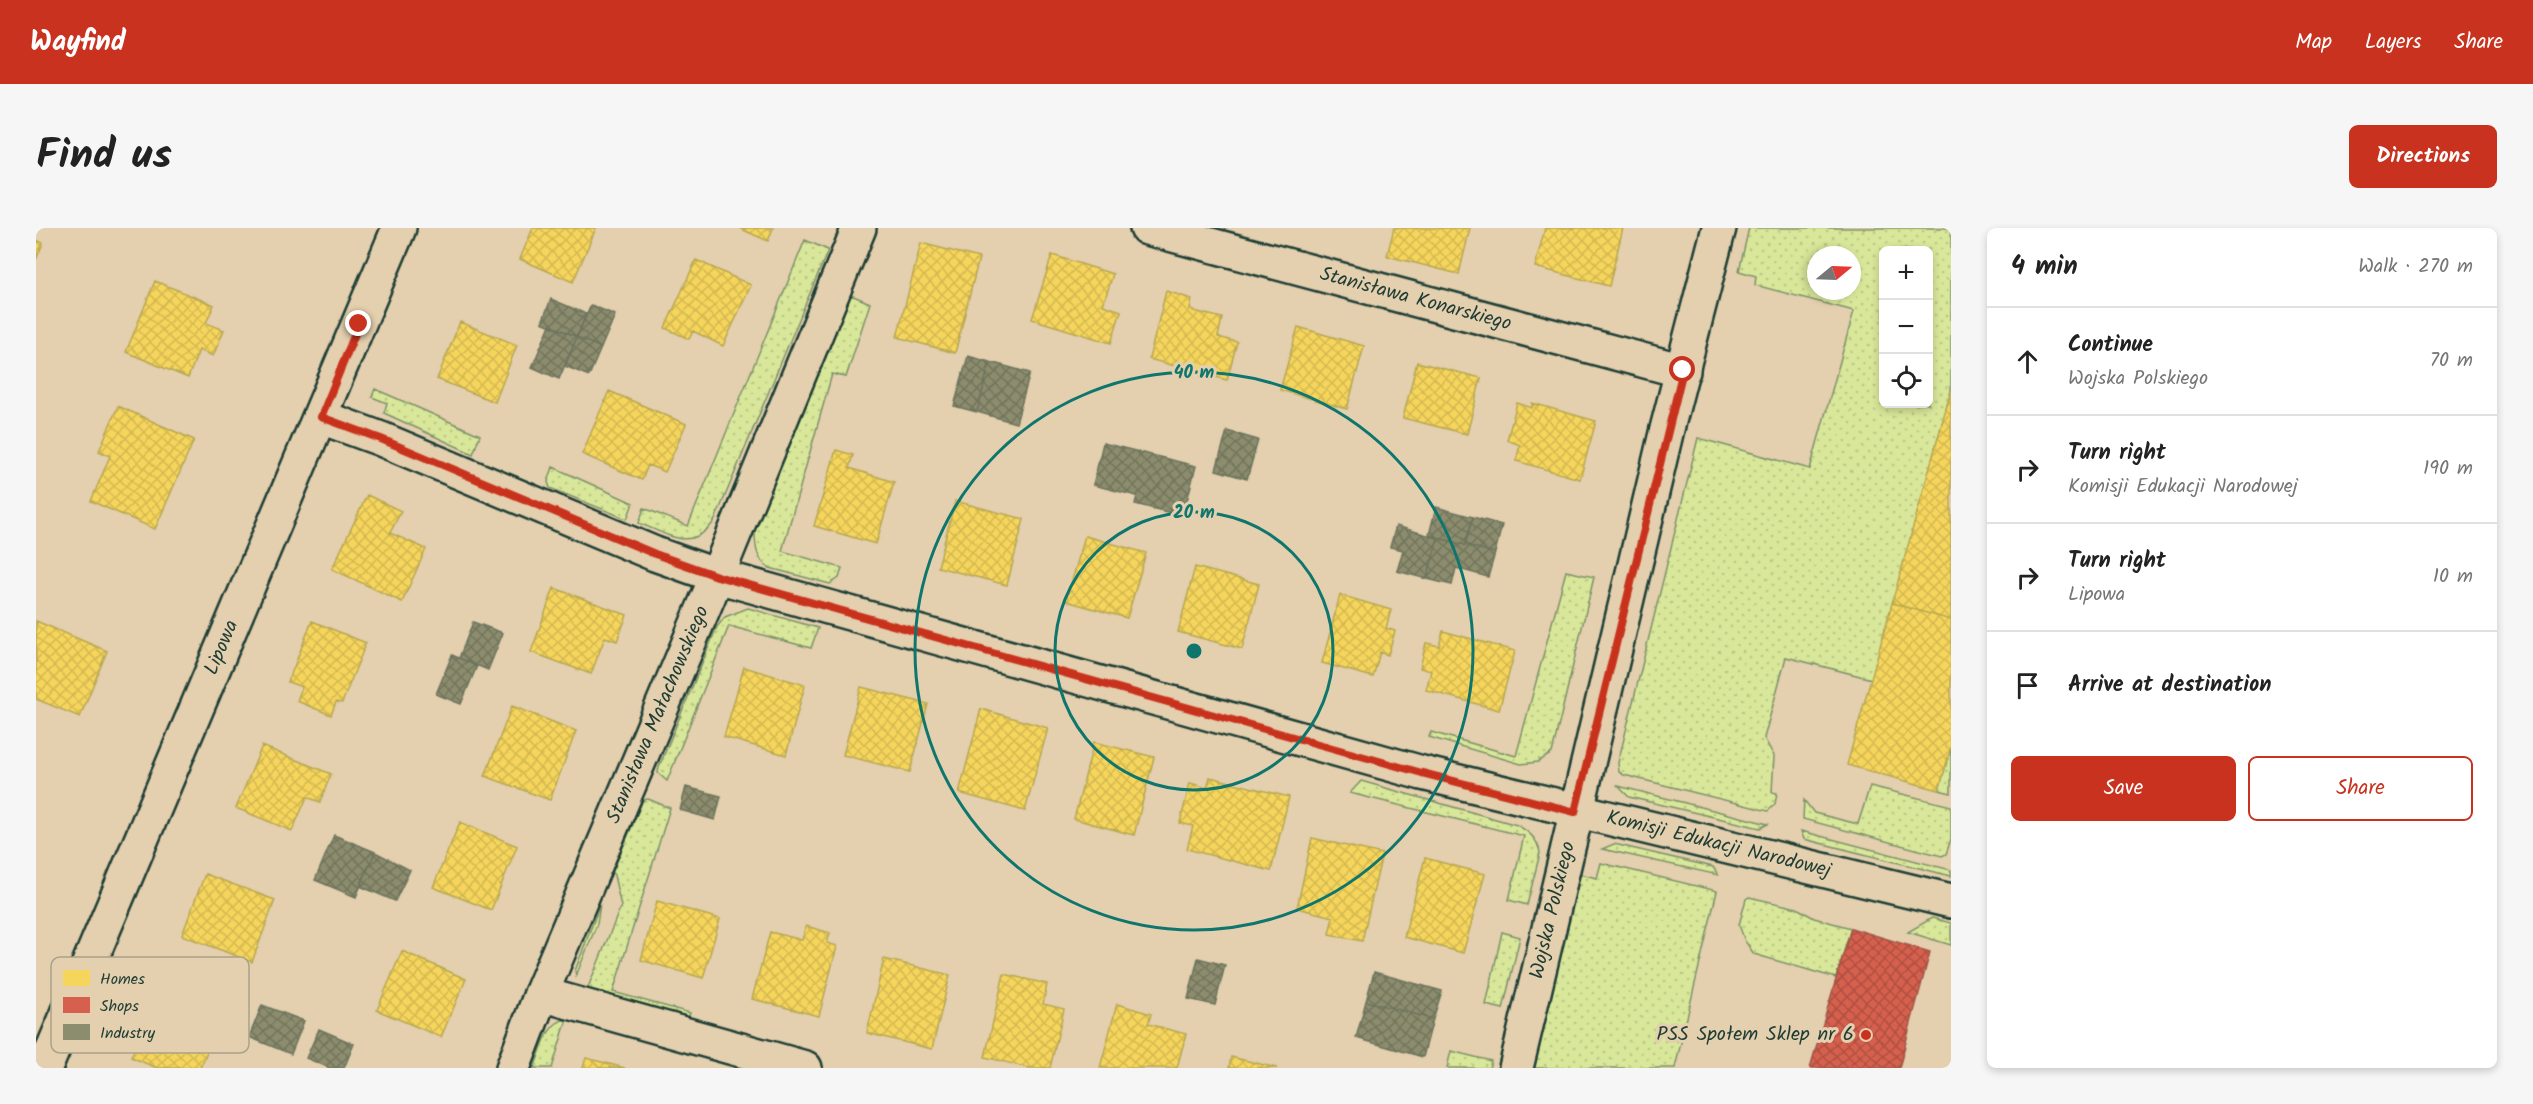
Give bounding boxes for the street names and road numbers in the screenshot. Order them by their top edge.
street label: Stanisława Konarskiego [1316,259,1515,341]
street label: Stanisława Małachowskiego [598,601,719,829]
street label: Lipowa [196,615,248,680]
street label: Komisji Edukacji Narodowej [1603,802,1835,888]
street label: Wojska Polskiego [1522,838,1585,982]

